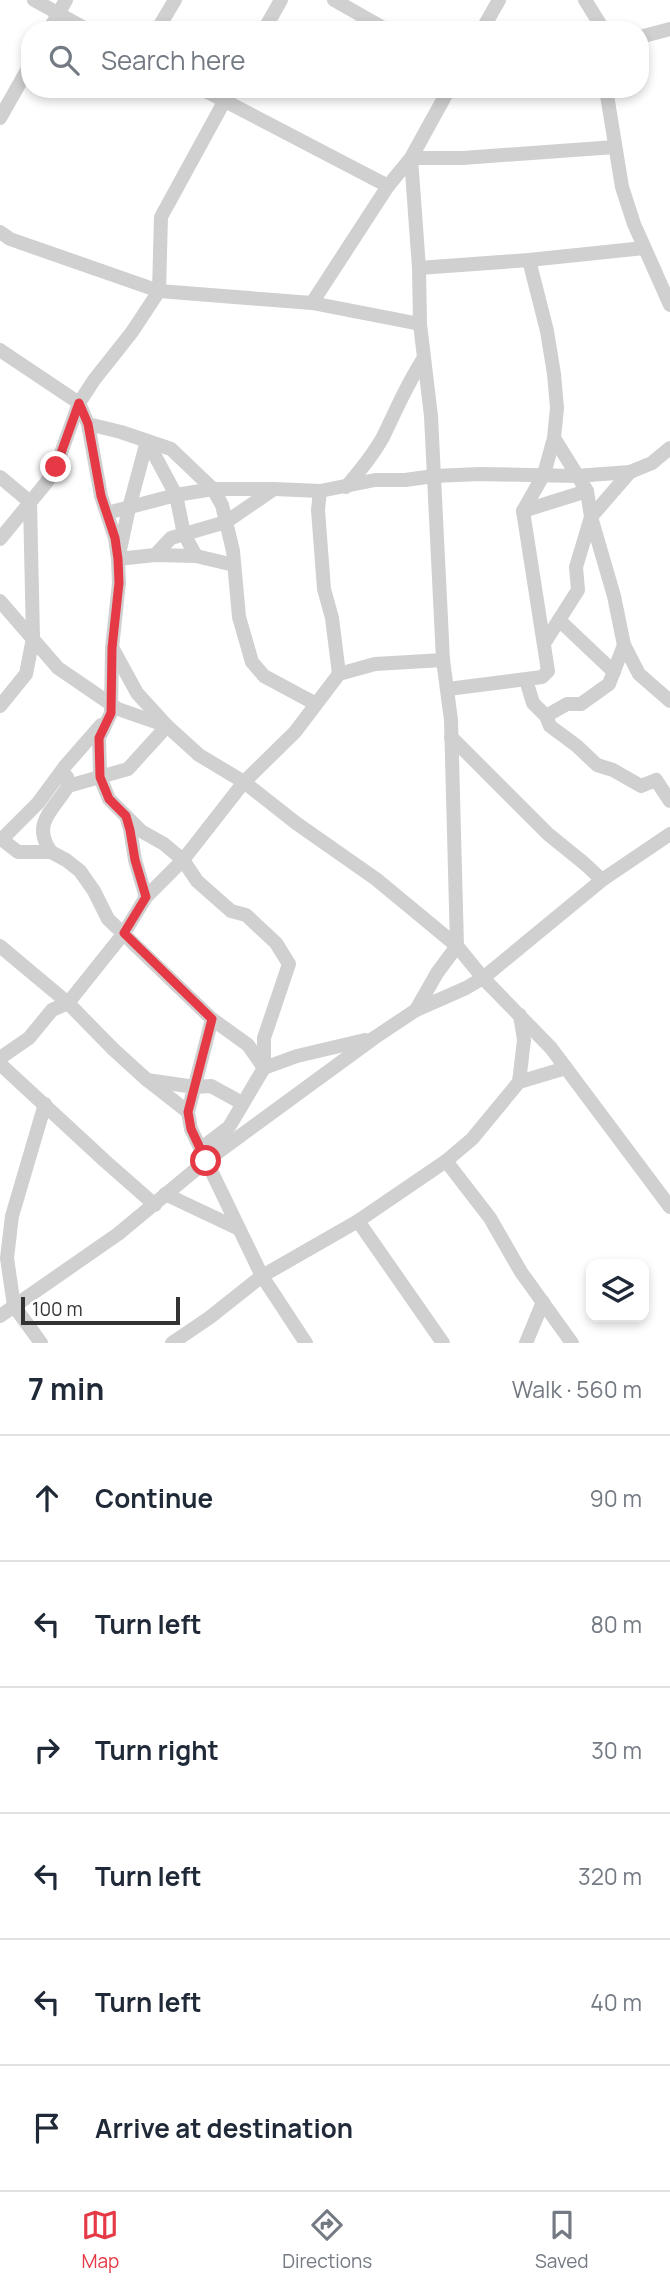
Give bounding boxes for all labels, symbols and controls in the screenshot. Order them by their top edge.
search box [21,21,649,98]
icon: search [45,41,83,79]
text: Search here [101,42,246,78]
route end [40,451,71,482]
route start [190,1145,221,1176]
map controls [586,1259,649,1322]
button: layers [586,1259,649,1322]
scale bar [21,1294,180,1326]
text: 100 m [32,1296,83,1322]
text: 7 min [28,1368,104,1409]
text: Walk · 560 m [512,1373,642,1405]
icon: ahead [28,1479,66,1517]
text: Continue [95,1480,213,1516]
text: 90 m [590,1482,642,1514]
icon: left [28,1605,66,1643]
text: Turn left [95,1606,202,1642]
text: 80 m [591,1608,642,1640]
icon: right [28,1731,66,1769]
text: Turn right [95,1732,219,1768]
text: 30 m [591,1734,642,1766]
icon: left [28,1857,66,1895]
text: Turn left [95,1858,202,1894]
text: 320 m [578,1860,642,1892]
icon: left [28,1983,66,2021]
text: Turn left [95,1984,202,2020]
text: 40 m [590,1986,642,2018]
icon: arrive [28,2109,66,2147]
text: Arrive at destination [95,2110,353,2146]
tab: Map [81,2206,119,2274]
tab: Directions [282,2206,372,2274]
tab: Saved [535,2206,589,2274]

